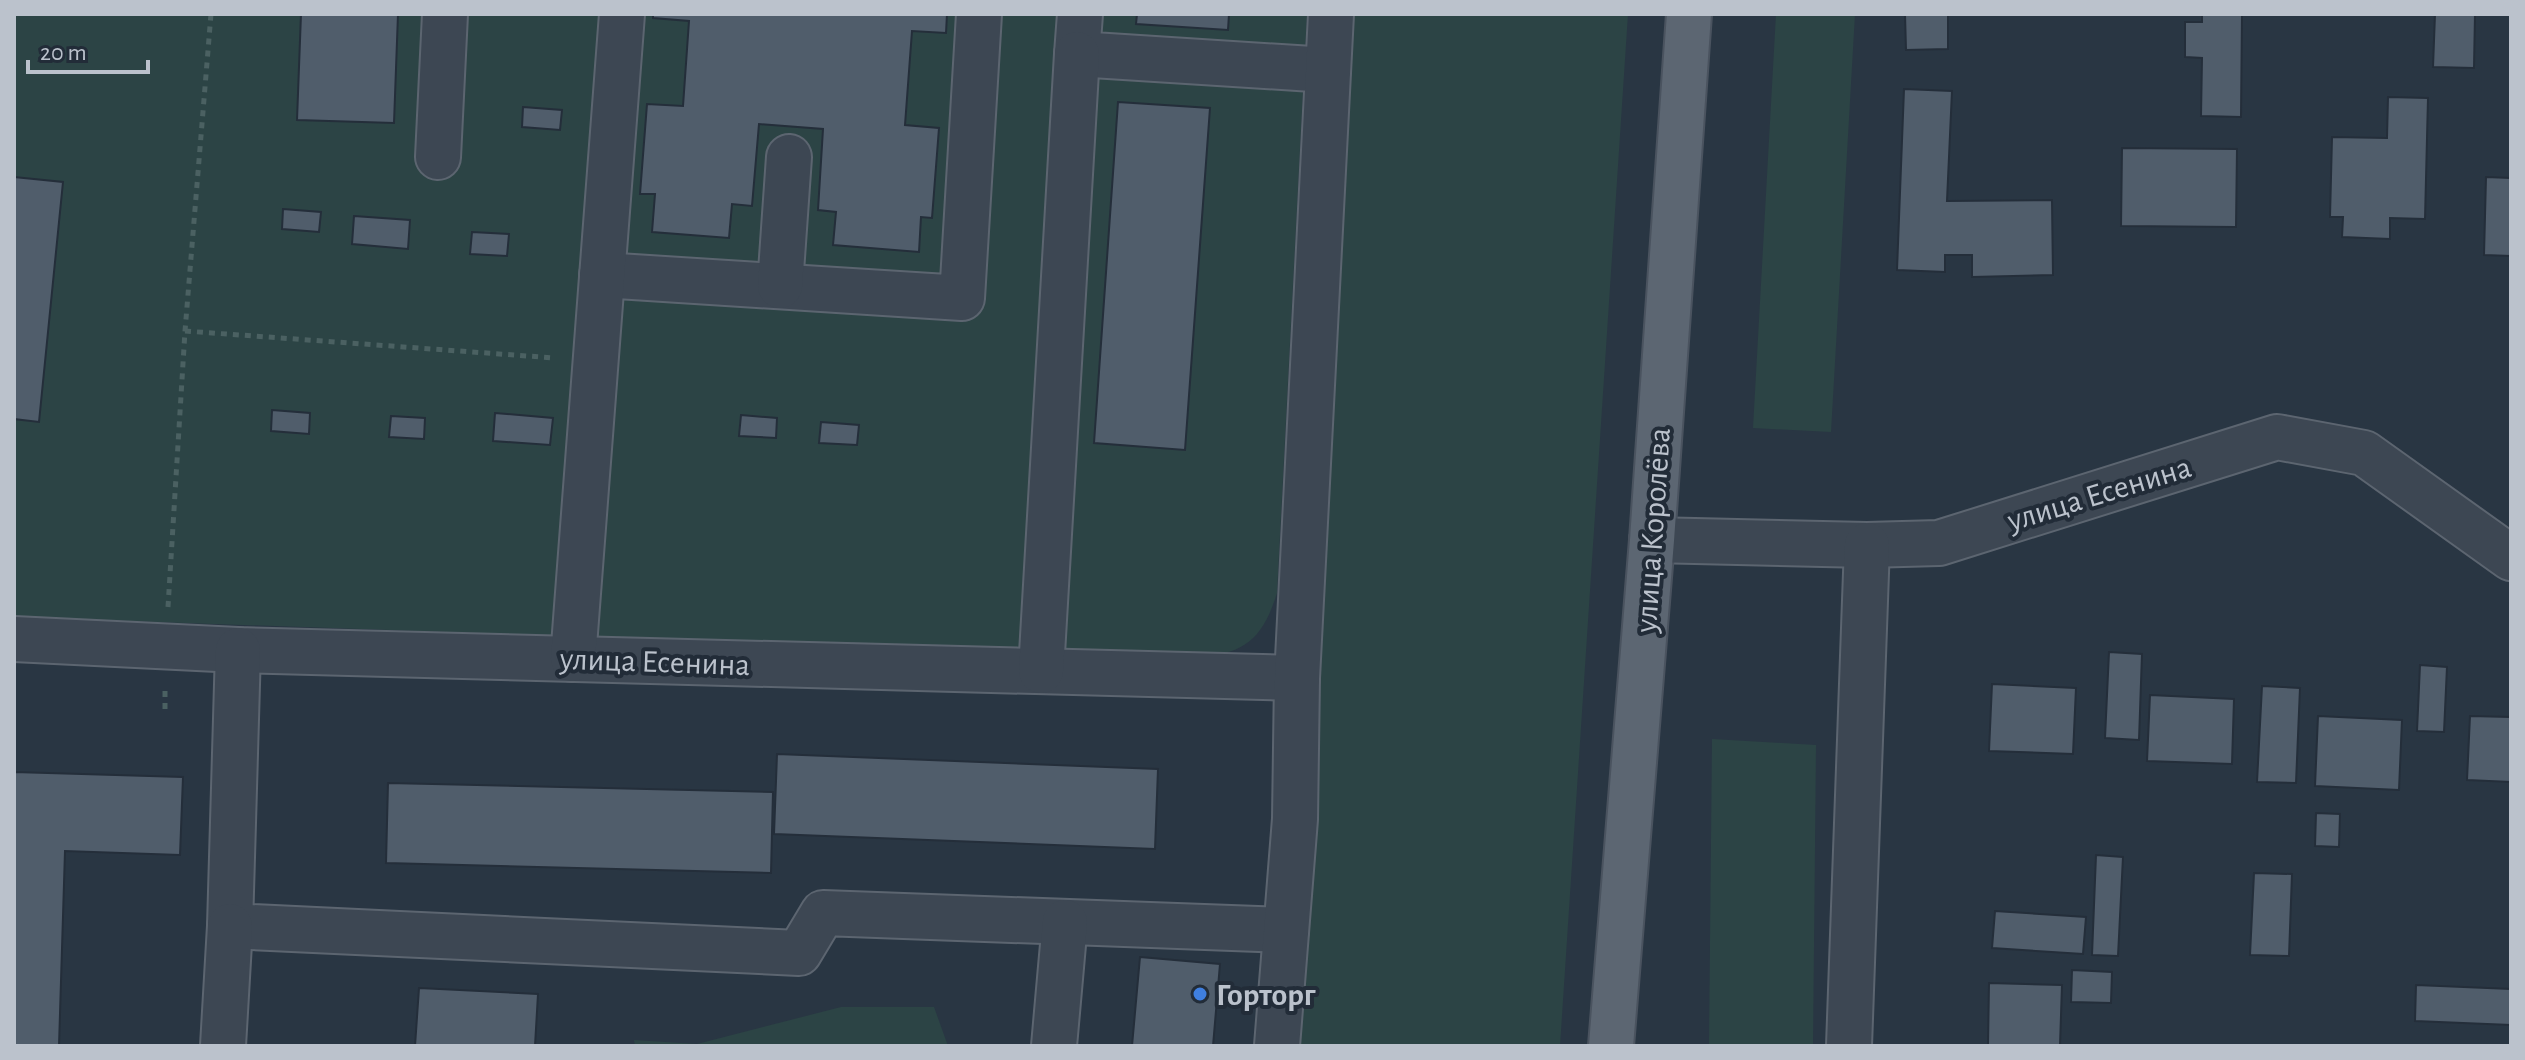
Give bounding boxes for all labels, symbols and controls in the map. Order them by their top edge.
scale bar [28,24,148,74]
text: 20 m [40,41,87,65]
street label: улица Королёва [1630,427,1676,635]
street label: улица Есенина [2003,451,2195,537]
street label: улица Есенина [558,643,751,681]
place label: Горторг [1216,979,1316,1011]
marker: Горторг [1191,985,1209,1003]

